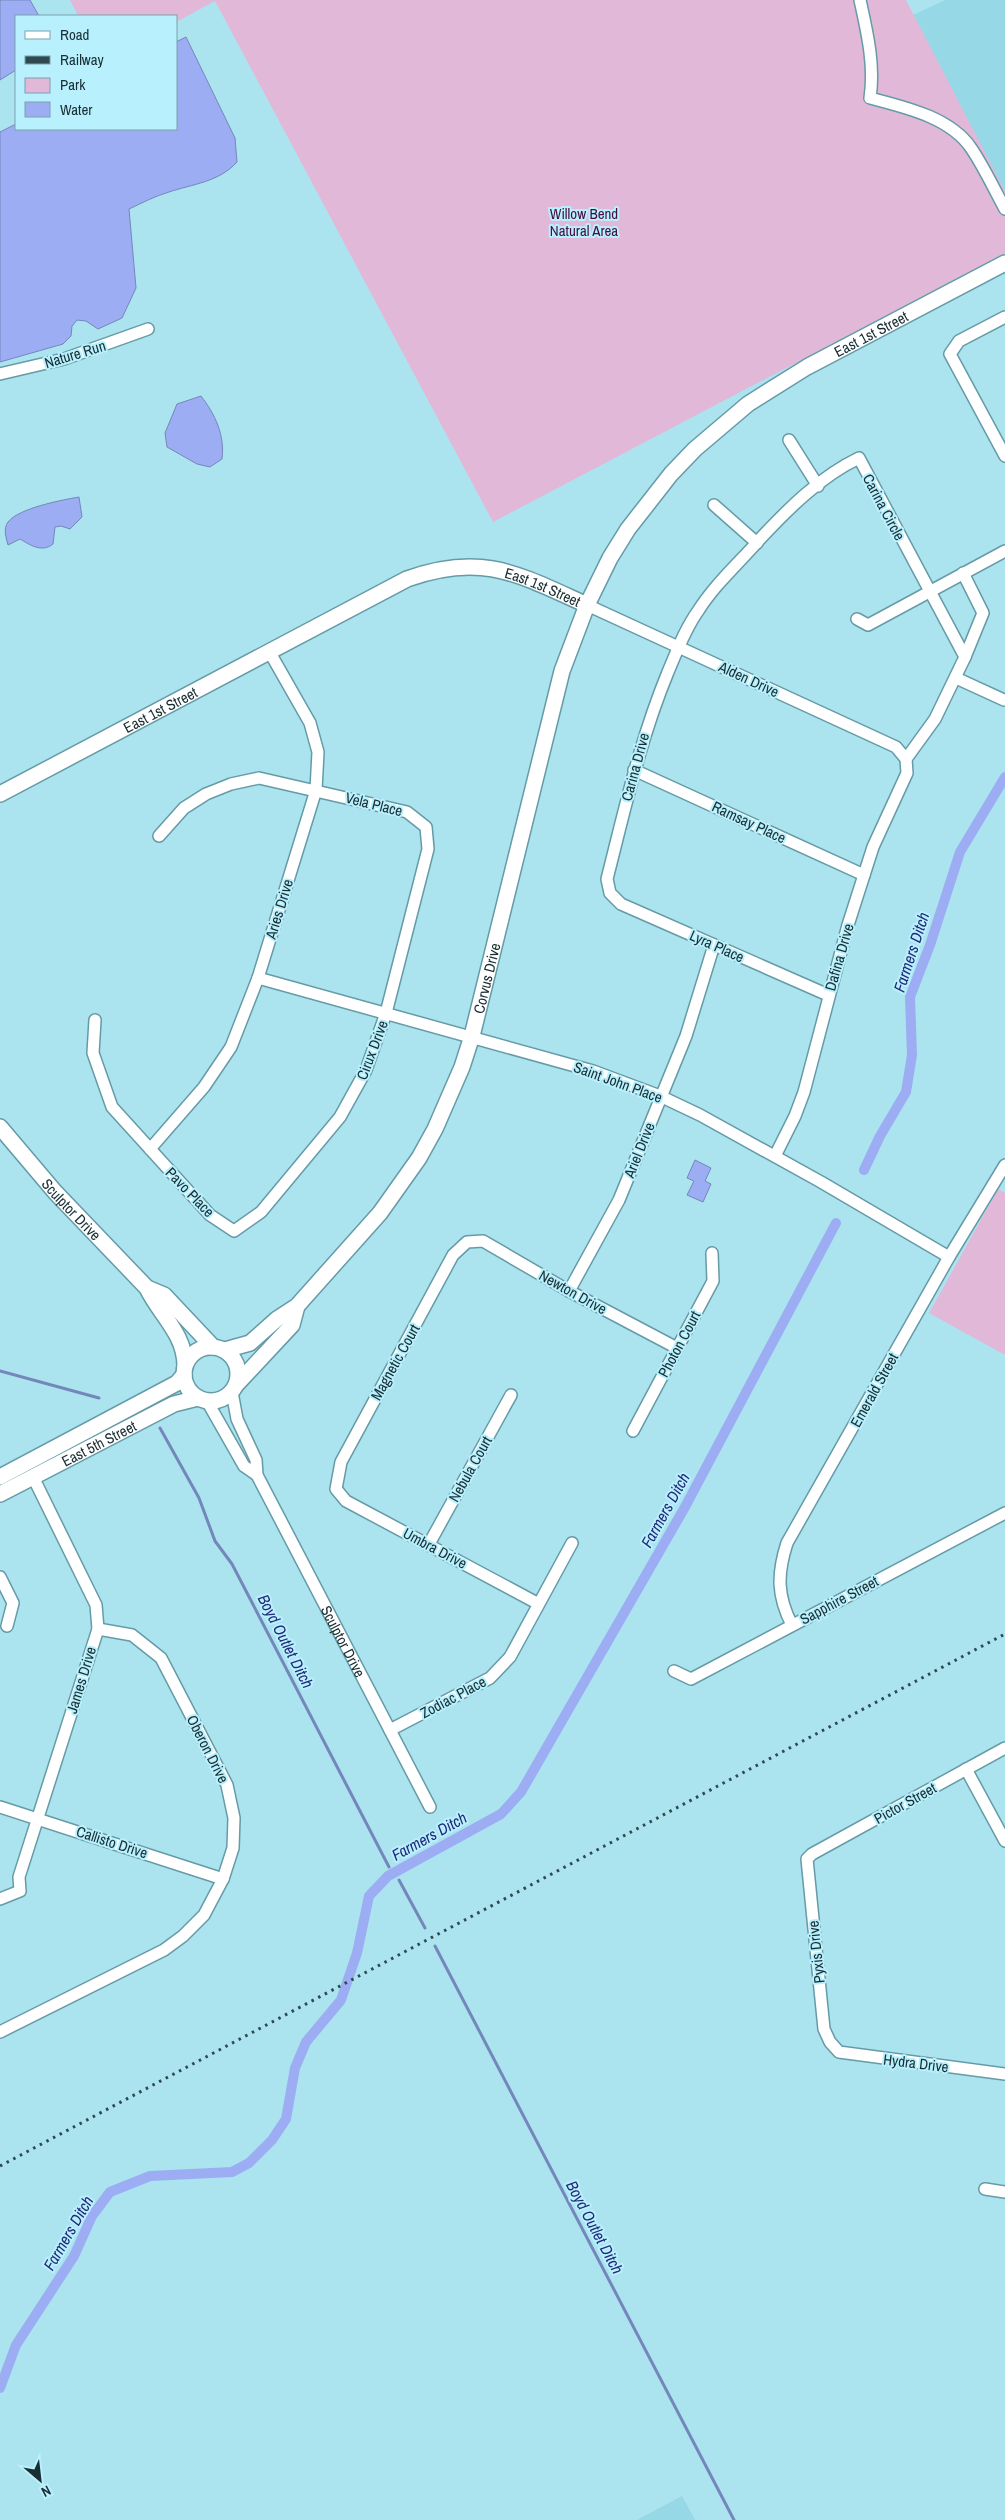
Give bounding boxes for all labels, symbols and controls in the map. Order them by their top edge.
legend [15,15,178,130]
text: Road [60,24,89,45]
text: Railway [60,49,105,70]
text: Park [60,74,86,95]
text: Water [60,99,92,120]
park label: Willow Bend Natural Area [550,203,618,241]
street label: East 1st Street [830,305,912,362]
street label: Nature Run [42,335,108,373]
street label: Carina Circle [858,470,910,544]
street label: East 1st Street [502,562,585,612]
street label: Alden Drive [715,655,783,702]
street label: East 1st Street [119,681,201,738]
street label: Carina Drive [616,730,654,803]
street label: Vela Place [343,787,405,821]
street label: Ramsay Place [709,796,790,848]
street label: Aries Drive [260,876,298,942]
water label: Farmers Ditch [888,909,934,995]
street label: Dafina Drive [819,921,859,993]
street label: Lyra Place [686,925,748,967]
street label: Corvus Drive [467,941,505,1015]
street label: Cirux Drive [351,1017,393,1083]
street label: Saint John Place [571,1056,665,1108]
street label: Ariel Drive [618,1119,660,1182]
street label: Pavo Place [161,1162,219,1222]
street label: Sculptor Drive [37,1174,106,1245]
street label: Newton Drive [535,1265,611,1319]
street label: Photon Court [653,1307,706,1381]
street label: Magnetic Court [365,1320,425,1404]
street label: Emerald Street [845,1349,903,1431]
street label: East 5th Street [58,1415,140,1471]
street label: Nebula Court [443,1432,497,1506]
water label: Farmers Ditch [635,1469,695,1551]
street label: Umbra Drive [399,1522,471,1574]
street label: Sapphire Street [796,1570,882,1629]
water label: Boyd Outlet Ditch [253,1590,319,1692]
street label: Sculptor Drive [316,1602,371,1681]
street label: James Drive [61,1644,101,1716]
street label: Zodiac Place [416,1671,490,1723]
street label: Oberon Drive [182,1711,234,1787]
street label: Pictor Street [870,1777,940,1829]
water label: Farmers Ditch [388,1806,470,1866]
street label: Callisto Drive [74,1821,150,1863]
street label: Pyxis Drive [802,1919,830,1984]
street label: Hydra Drive [882,2049,950,2077]
water label: Boyd Outlet Ditch [561,2176,629,2278]
water label: Farmers Ditch [38,2192,98,2274]
north arrow [15,2455,65,2505]
text: N [38,2482,54,2501]

